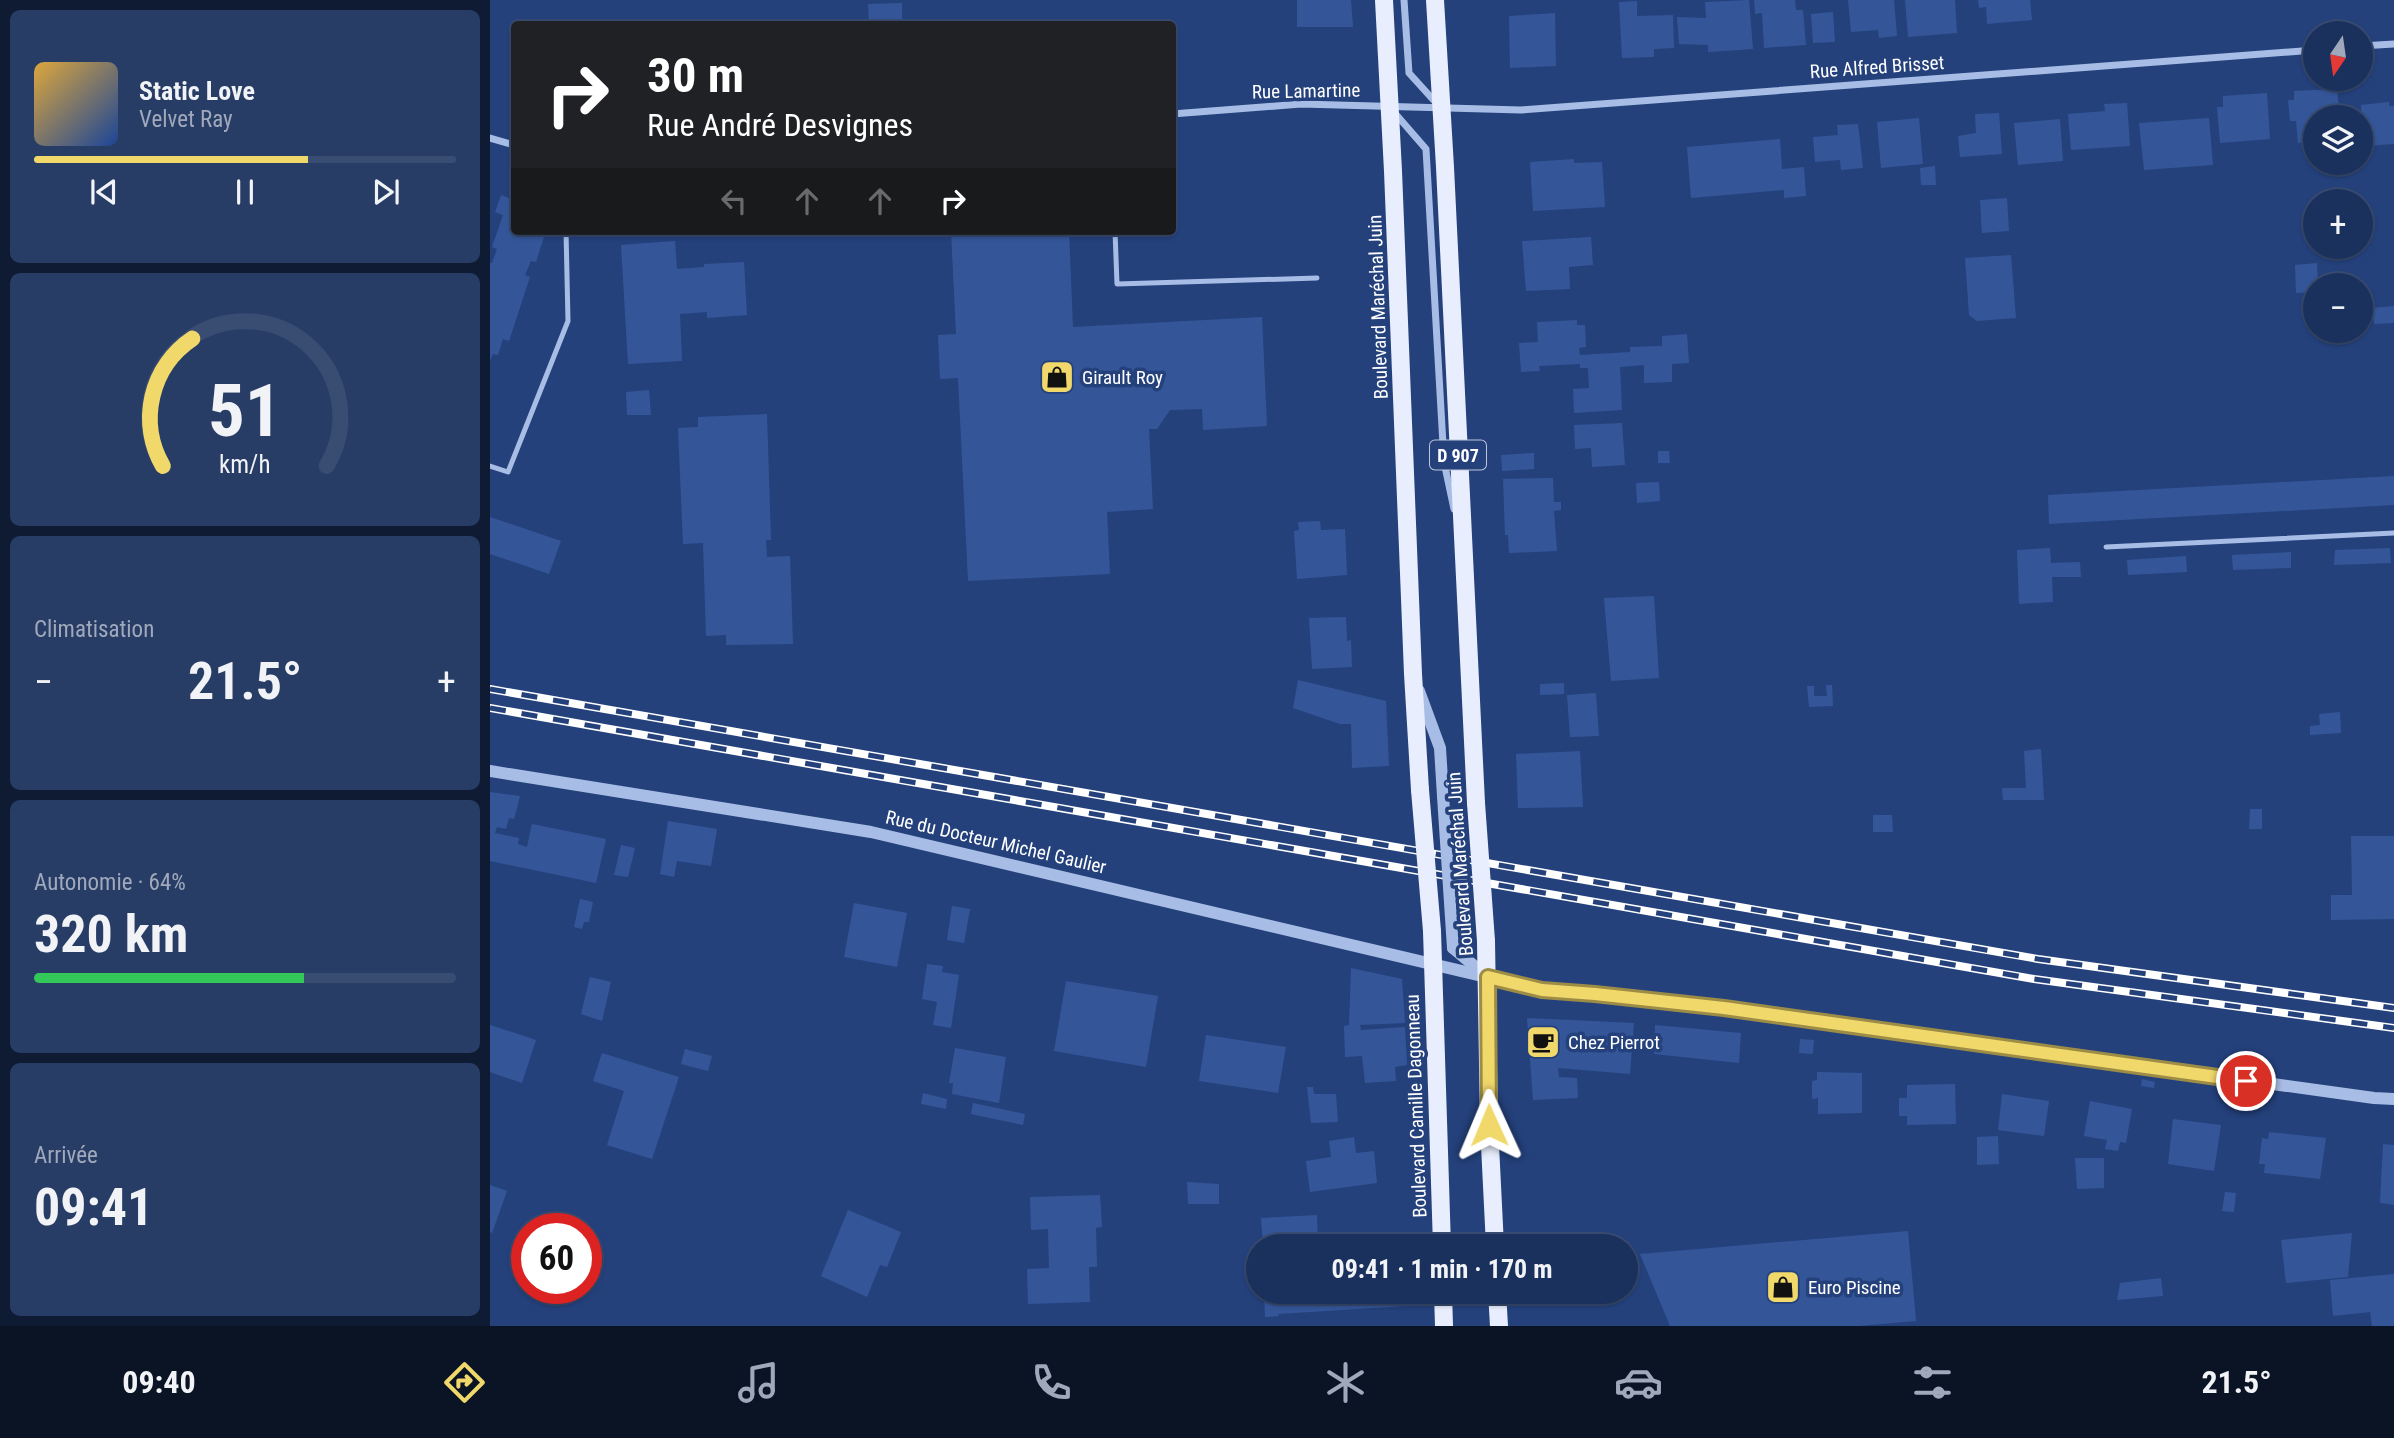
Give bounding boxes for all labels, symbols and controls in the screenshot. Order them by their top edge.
north arrow [2303,21,2373,91]
map controls [2303,21,2373,343]
text: 30 m [647,47,744,104]
icon: right [532,49,623,140]
street label: Rue Alfred Brisset [1809,51,1945,83]
text: Static Love [139,76,255,106]
street label: Rue Lamartine [1252,79,1360,103]
button: layers [2303,105,2373,175]
text: Velvet Ray [139,106,233,133]
text: Rue André Desvignes [647,106,913,144]
icon: previous [85,173,123,211]
icon: pause [226,173,264,211]
icon: next [367,173,405,211]
icon: left [715,182,753,220]
icon: ahead [788,182,826,220]
icon: ahead [861,182,899,220]
icon: right [934,182,972,220]
button: + [2303,189,2373,259]
street label: Boulevard Maréchal Juin [1363,214,1393,400]
button: − [2303,273,2373,343]
shop icon: Girault Roy [1038,358,1076,396]
place label: Girault Roy [1082,366,1163,389]
text: 51 [208,368,282,454]
road number: D 907 [1430,440,1486,470]
text: km/h [219,450,271,479]
text: Climatisation [34,616,154,643]
text: 21.5° [188,651,302,712]
text: − [34,660,53,704]
text: + [437,660,456,704]
street label: Boulevard Maréchal Juin [1442,771,1478,957]
street label: Rue du Docteur Michel Gaulier [883,805,1109,879]
text: Autonomie · 64% [34,869,186,896]
text: 320 km [34,904,188,965]
street label: Boulevard Camille Dagonneau [1401,994,1431,1218]
cafe icon: Chez Pierrot [1524,1023,1562,1061]
place label: Chez Pierrot [1568,1031,1660,1054]
pin [2216,1051,2276,1111]
icon: arrive [2227,1062,2265,1100]
position arrow [1452,1088,1526,1162]
text: Arrivée [34,1142,98,1169]
text: 09:41 [34,1177,153,1238]
speed limit sign: 60 [511,1213,602,1304]
text: 09:41 · 1 min · 170 m [1332,1254,1552,1284]
shop icon: Euro Piscine [1764,1268,1802,1306]
place label: Euro Piscine [1808,1276,1901,1299]
icon: directions [440,1358,489,1407]
icon: music [734,1358,783,1407]
icon: phone [1027,1358,1076,1407]
icon: climate [1321,1358,1370,1407]
icon: car [1614,1358,1663,1407]
icon: filters [1908,1358,1957,1407]
text: 09:40 [122,1363,196,1401]
text: 21.5° [2201,1363,2272,1401]

